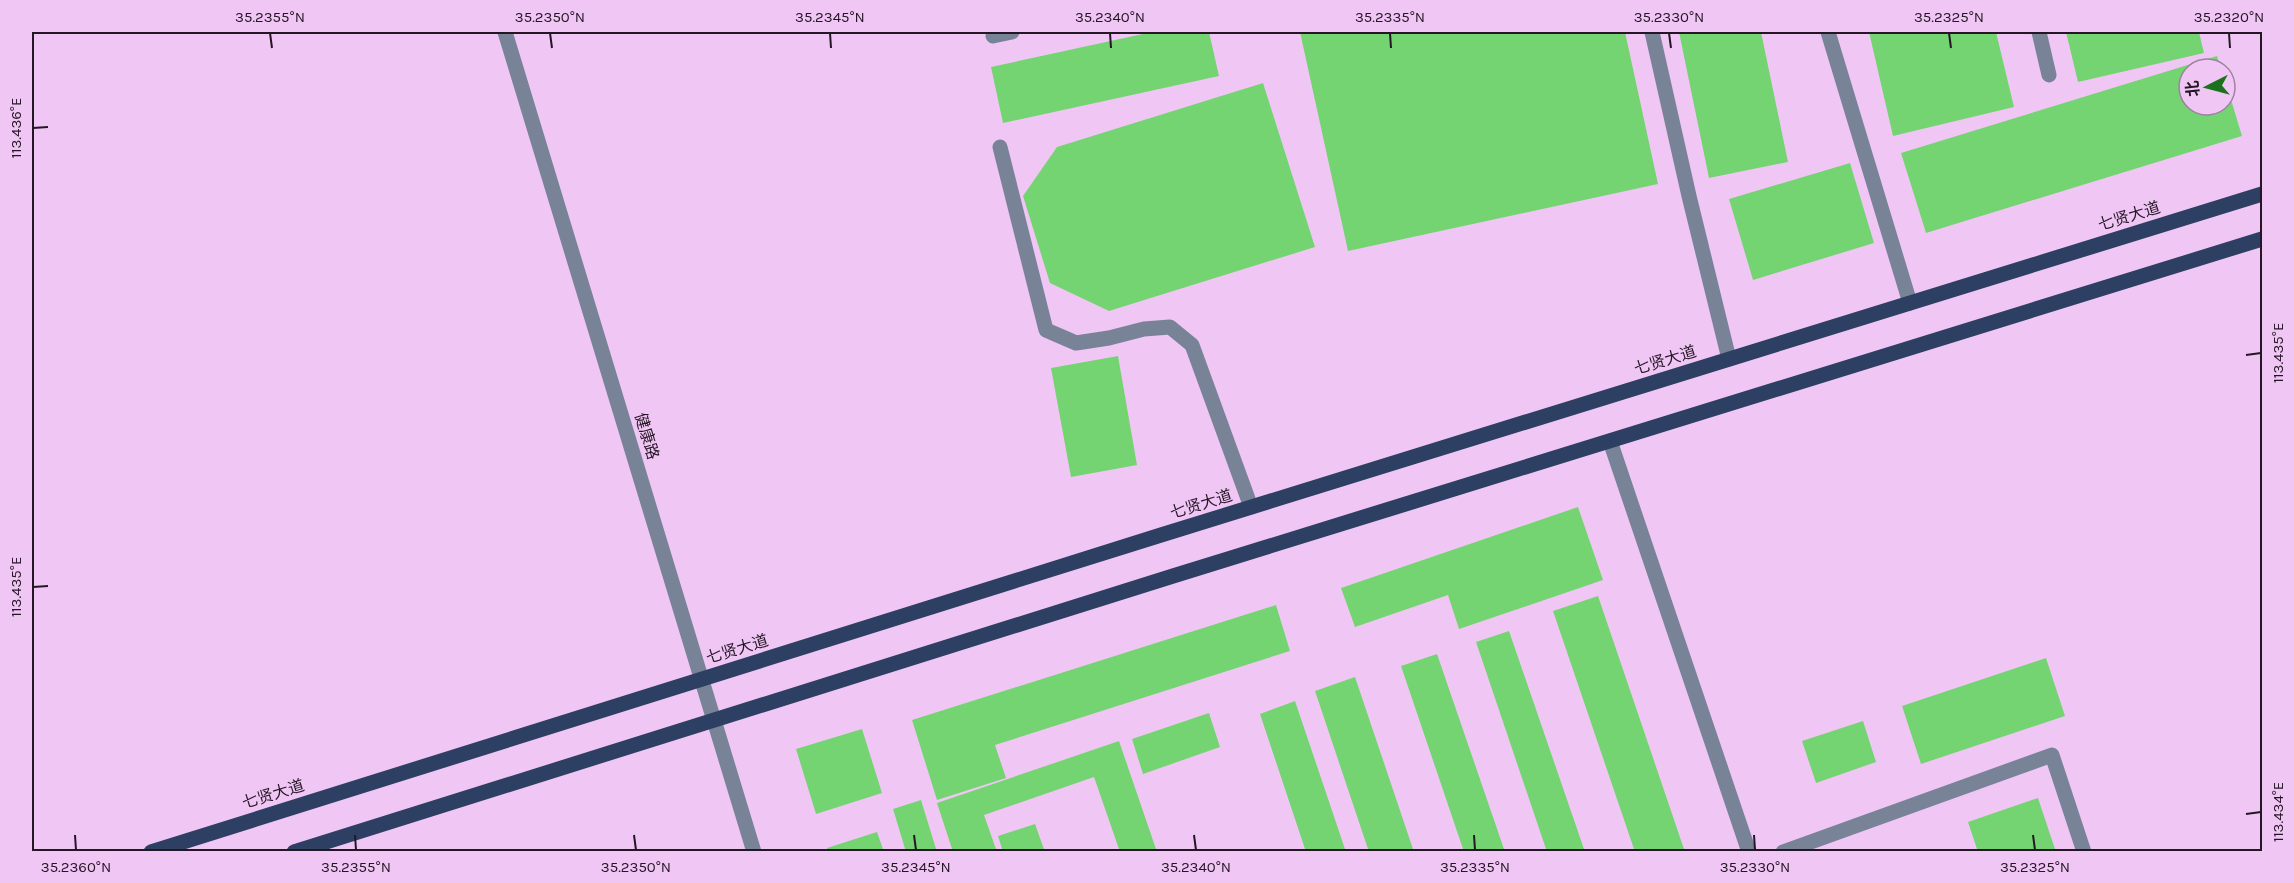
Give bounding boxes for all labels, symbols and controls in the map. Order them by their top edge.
text: 35.2355°N [235,8,305,26]
text: 35.2350°N [515,8,585,26]
text: 35.2345°N [795,8,865,26]
text: 35.2340°N [1075,8,1145,26]
text: 35.2335°N [1355,8,1425,26]
text: 35.2330°N [1634,8,1704,26]
text: 35.2325°N [1914,8,1984,26]
text: 35.2320°N [2194,8,2264,26]
north arrow [2177,57,2237,117]
text: 北 [2182,80,2203,97]
text: 113.436°E [7,98,25,158]
street label: 七贤大道 [2096,198,2162,234]
text: 113.435°E [2269,323,2287,383]
street label: 七贤大道 [1632,342,1698,378]
street label: 健康路 [631,410,663,462]
street label: 七贤大道 [1168,486,1234,522]
text: 113.435°E [7,557,25,617]
street label: 七贤大道 [704,631,770,667]
street label: 七贤大道 [240,776,306,812]
text: 113.434°E [2269,782,2287,842]
text: 35.2360°N [41,858,111,876]
text: 35.2355°N [321,858,391,876]
text: 35.2350°N [601,858,671,876]
text: 35.2345°N [881,858,951,876]
text: 35.2340°N [1161,858,1231,876]
text: 35.2335°N [1440,858,1510,876]
text: 35.2330°N [1720,858,1790,876]
text: 35.2325°N [2000,858,2070,876]

